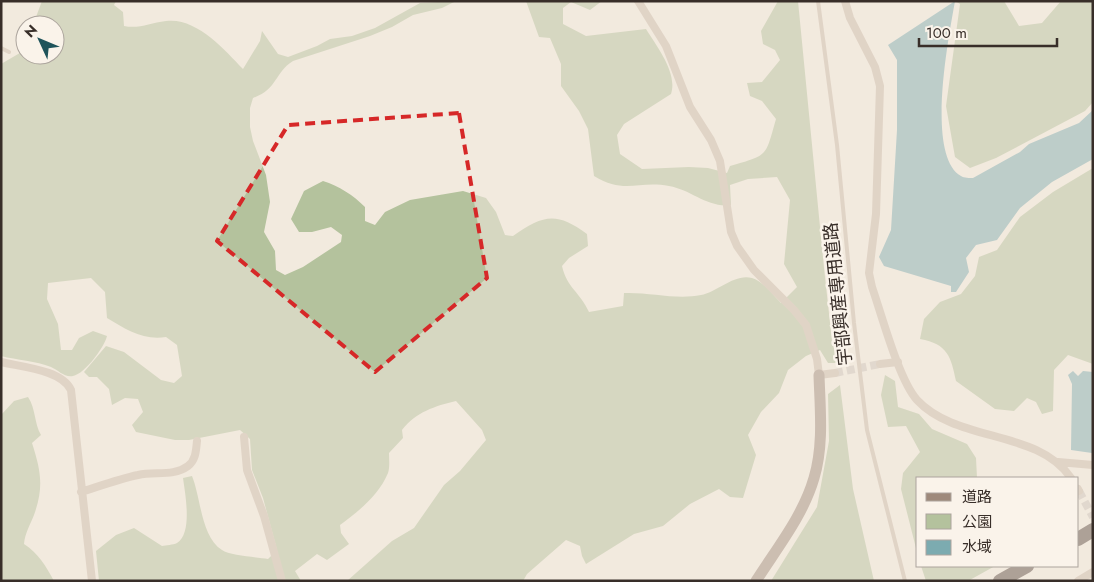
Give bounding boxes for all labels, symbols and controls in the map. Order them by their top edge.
north arrow [15,15,65,65]
scale bar [919,15,1056,47]
text: N [20,20,42,42]
text: 100 m [926,22,967,44]
street label: 宇部興産専用道路 [818,221,858,367]
legend [916,477,1079,567]
text: 道路 [962,486,992,508]
text: 公園 [962,511,992,533]
text: 水域 [962,536,992,558]

